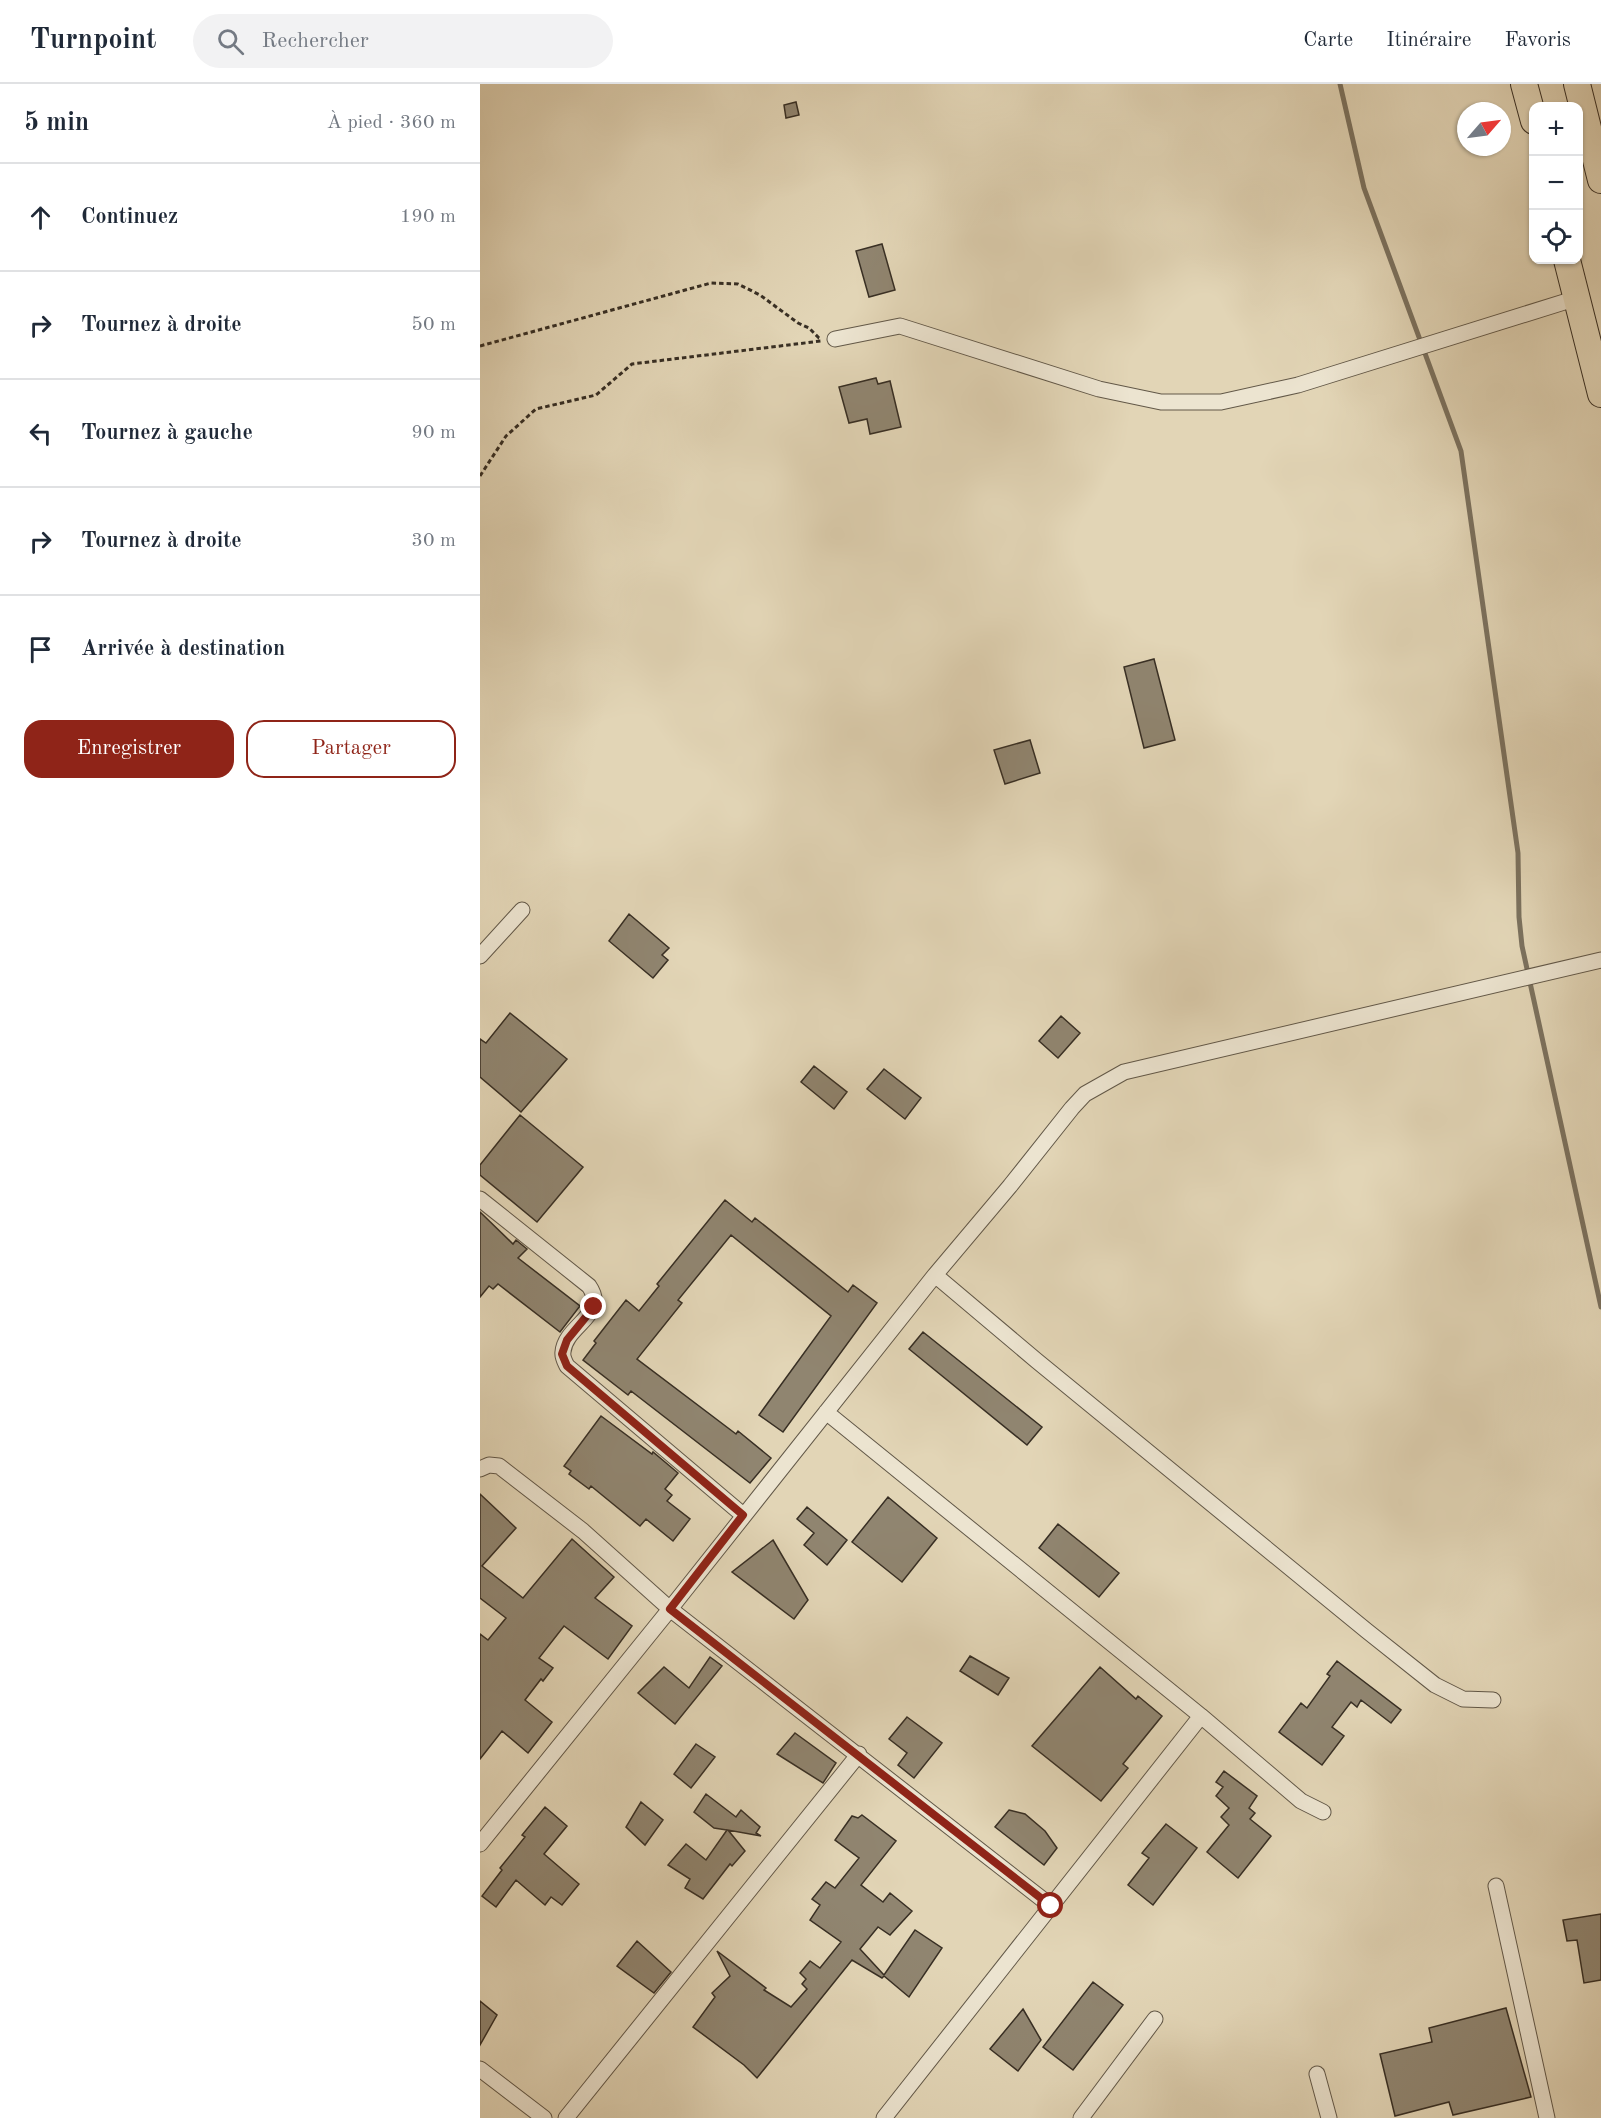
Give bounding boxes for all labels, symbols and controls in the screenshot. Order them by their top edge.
search box [193,14,613,68]
icon: search [214,25,247,58]
text: Turnpoint [30,27,157,55]
text: Rechercher [262,30,369,52]
text: Carte [1303,30,1353,51]
text: Itinéraire [1386,30,1472,51]
text: Favoris [1505,30,1571,51]
north arrow [1457,102,1511,156]
map controls [1529,102,1583,264]
button: + [1529,102,1583,156]
text: 5 min [24,110,89,136]
text: À pied · 360 m [327,113,456,133]
button: − [1529,156,1583,210]
icon: ahead [24,201,57,234]
text: Continuez [81,206,178,228]
text: 190 m [400,207,456,227]
button: locate [1529,210,1583,264]
icon: right [24,309,57,342]
text: Tournez à droite [81,314,242,336]
text: 50 m [411,315,456,335]
icon: left [24,417,57,450]
text: Tournez à gauche [81,422,253,444]
text: 90 m [411,423,456,443]
icon: right [24,525,57,558]
text: Tournez à droite [81,530,242,552]
text: 30 m [411,531,456,551]
icon: arrive [24,633,57,666]
text: Arrivée à destination [81,638,285,660]
button: Enregistrer [24,720,234,778]
button: Partager [246,720,456,778]
route end [580,1293,606,1319]
route start [1037,1892,1063,1918]

